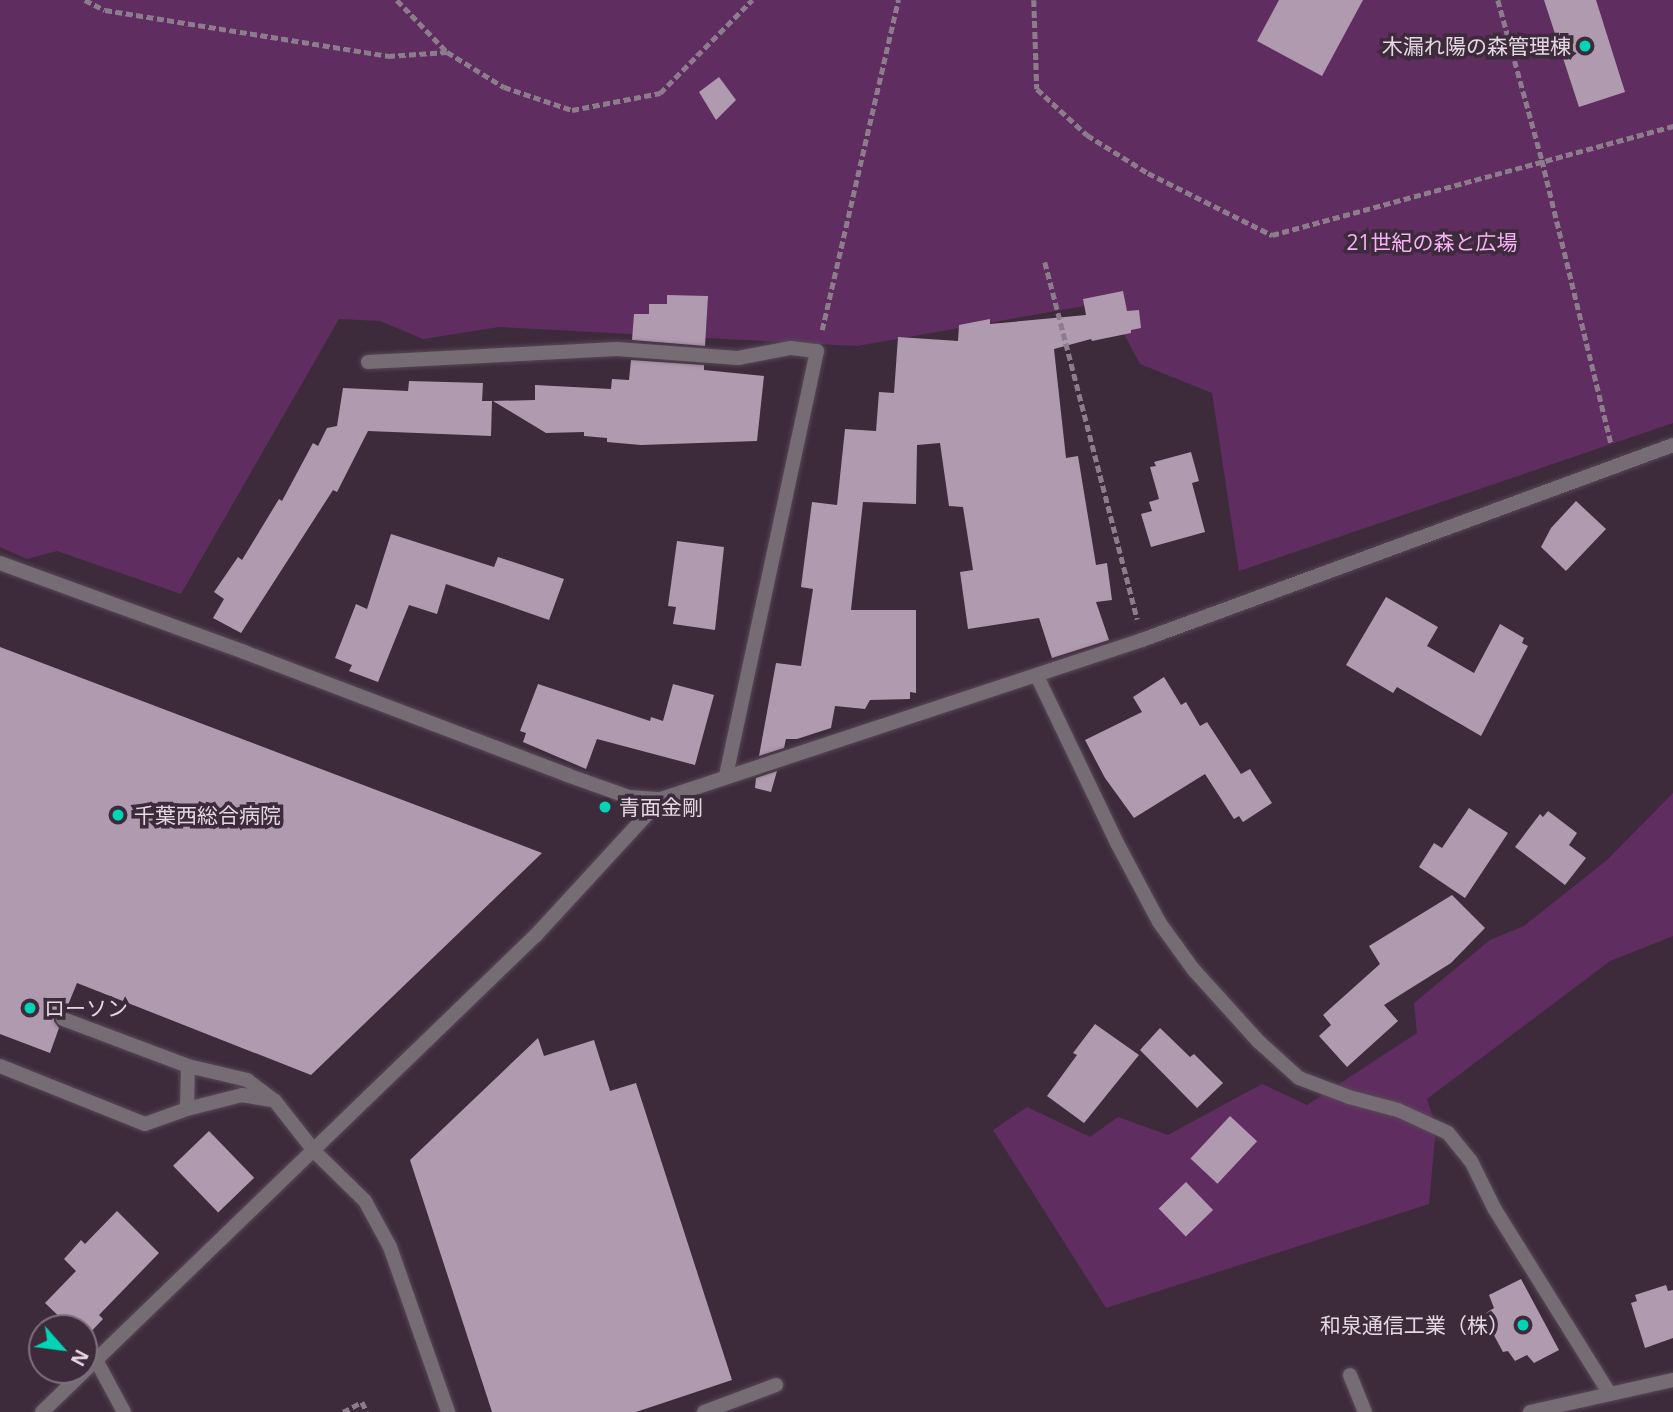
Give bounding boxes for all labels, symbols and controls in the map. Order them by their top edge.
place label: 木漏れ陽の森管理棟 [1382,33,1571,59]
marker: 木漏れ陽の森管理棟 [1577,38,1593,54]
park label: 21世紀の森と広場 [1346,229,1518,255]
place label: 青面金剛 [619,794,703,820]
marker: 青面金剛 [597,799,613,815]
place label: 千葉西総合病院 [134,802,281,828]
marker: 千葉西総合病院 [108,805,128,825]
place label: ローソン [44,995,128,1021]
marker: ローソン [22,1000,38,1016]
place label: 和泉通信工業（株） [1320,1312,1509,1338]
north arrow [28,1314,98,1384]
marker: 和泉通信工業（株） [1515,1317,1531,1333]
text: N [65,1345,95,1371]

